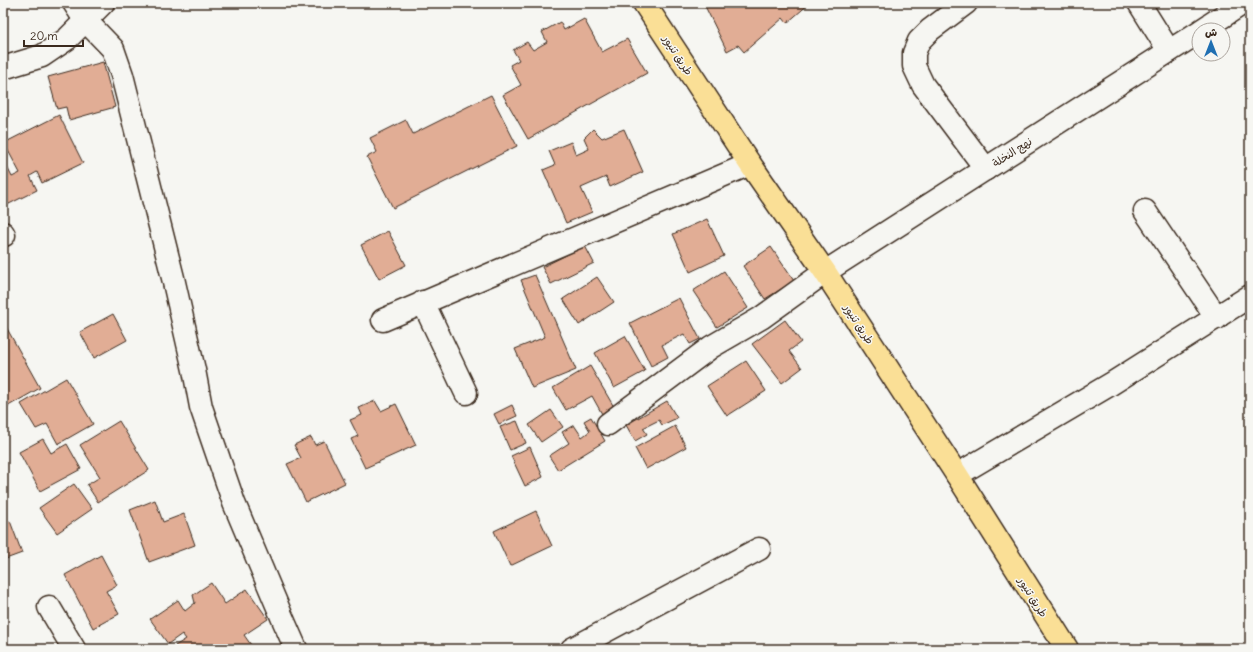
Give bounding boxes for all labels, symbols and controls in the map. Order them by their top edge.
scale bar [24,22,83,48]
north arrow [1191,22,1231,62]
text: ش [1205,25,1217,39]
text: 20 m [30,28,58,43]
street label: طريق تنيور [659,32,696,78]
street label: نهج النخلة [989,134,1035,171]
street label: طريق تنيور [840,301,877,347]
street label: طريق تنيور [1015,573,1051,620]

